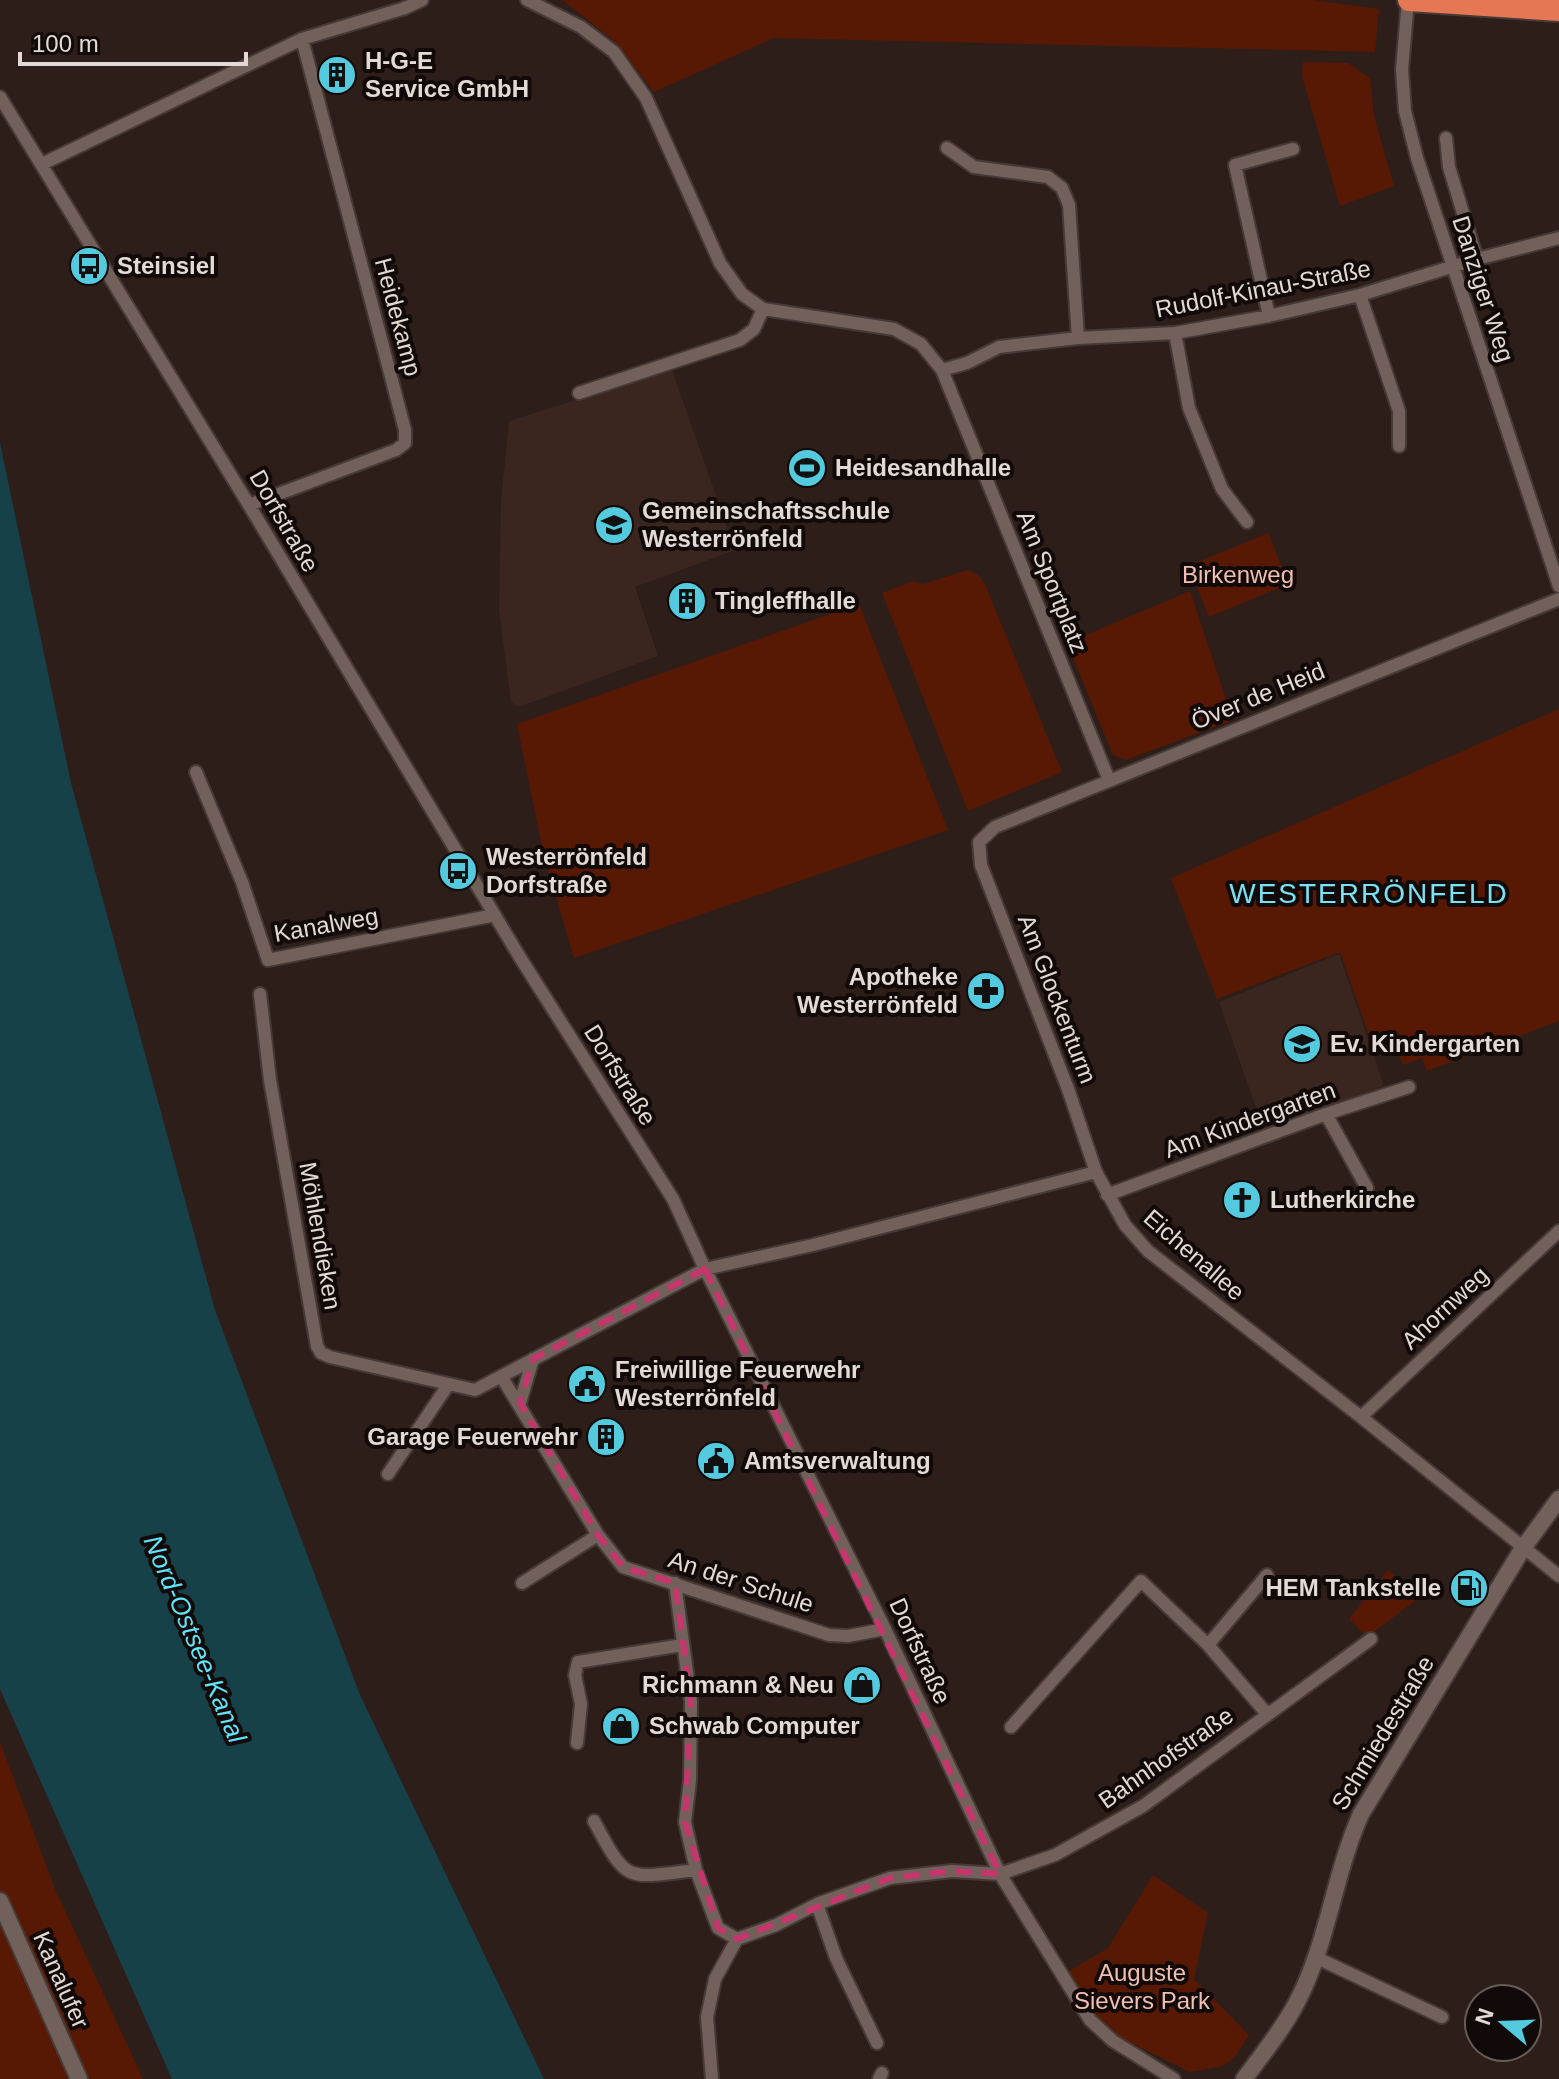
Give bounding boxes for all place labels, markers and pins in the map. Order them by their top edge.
place label: H-G-E Service GmbH [365,47,529,102]
building icon: H-G-E Service GmbH [316,54,358,96]
bus stop icon: Steinsiel [68,245,110,287]
place label: Steinsiel [117,252,216,279]
sports icon: Heidesandhalle [786,447,828,489]
place label: Heidesandhalle [835,454,1011,481]
place label: Gemeinschaftsschule Westerrönfeld [642,497,890,552]
school or university icon: Gemeinschaftsschule Westerrönfeld [593,504,635,546]
building icon: Tingleffhalle [666,580,708,622]
place label: Tingleffhalle [715,587,856,614]
place label: Westerrönfeld Dorfstraße [486,843,647,898]
bus stop icon: Westerrönfeld Dorfstraße [437,850,479,892]
place label: Apotheke Westerrönfeld [797,963,958,1018]
pharmacy icon: Apotheke Westerrönfeld [965,970,1007,1012]
school or university icon: Ev. Kindergarten [1281,1023,1323,1065]
place label: Ev. Kindergarten [1330,1030,1520,1057]
church icon: Lutherkirche [1221,1179,1263,1221]
place label: Lutherkirche [1270,1186,1415,1213]
place label: Freiwillige Feuerwehr Westerrönfeld [615,1356,860,1411]
public building icon: Freiwillige Feuerwehr Westerrönfeld [566,1363,608,1405]
building icon: Garage Feuerwehr [585,1416,627,1458]
place label: Garage Feuerwehr [367,1423,578,1450]
public building icon: Amtsverwaltung [695,1440,737,1482]
place label: Amtsverwaltung [744,1447,931,1474]
fuel station icon: HEM Tankstelle [1448,1567,1490,1609]
place label: HEM Tankstelle [1265,1574,1441,1601]
shop icon: Richmann & Neu [841,1664,883,1706]
place label: Richmann & Neu [642,1671,834,1698]
shop icon: Schwab Computer [600,1705,642,1747]
place label: Schwab Computer [649,1712,860,1739]

